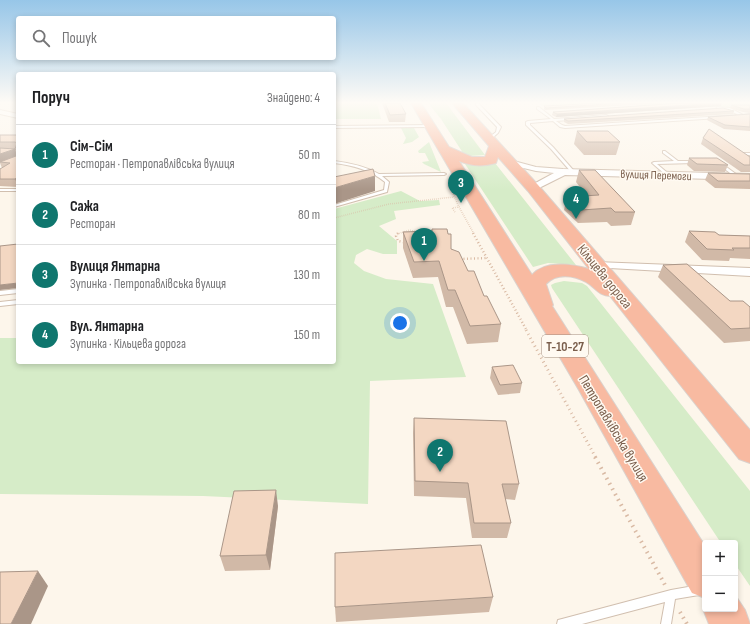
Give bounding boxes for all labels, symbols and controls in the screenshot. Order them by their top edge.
search box [16,16,336,60]
icon: search [30,27,52,49]
text: Пошук [62,29,97,48]
text: Поруч [32,88,70,108]
text: Знайдено: 4 [267,90,320,106]
text: Сім-Сім [70,137,113,156]
text: 1 [42,147,48,163]
text: 50 m [299,147,320,163]
text: Ресторан · Петропавлівська вулиця [70,156,235,172]
street label: вулиця Перемоги [620,167,692,184]
pin: 3 [448,170,474,203]
pin: 4 [563,186,589,219]
text: Сажа [70,197,99,216]
text: 2 [42,207,48,223]
text: 80 m [298,207,320,223]
text: Ресторан [70,216,115,232]
pin: 1 [411,228,437,261]
street label: Кільцева дорога [574,241,636,312]
text: Вулиця Янтарна [70,257,160,276]
text: 3 [42,267,48,283]
text: 130 m [294,267,320,283]
text: Зупинка · Петропавлівська вулиця [70,276,226,292]
your location [390,313,410,333]
text: Вул. Янтарна [70,317,144,336]
text: 4 [42,327,48,343]
text: 150 m [294,327,320,343]
road number: Т-10-27 [542,335,588,357]
text: Зупинка · Кільцева дорога [70,336,186,352]
street label: Петропавлівська вулиця [575,372,652,485]
pin: 2 [427,439,453,472]
map controls [702,540,738,612]
button: + [702,540,738,576]
button: − [702,576,738,612]

